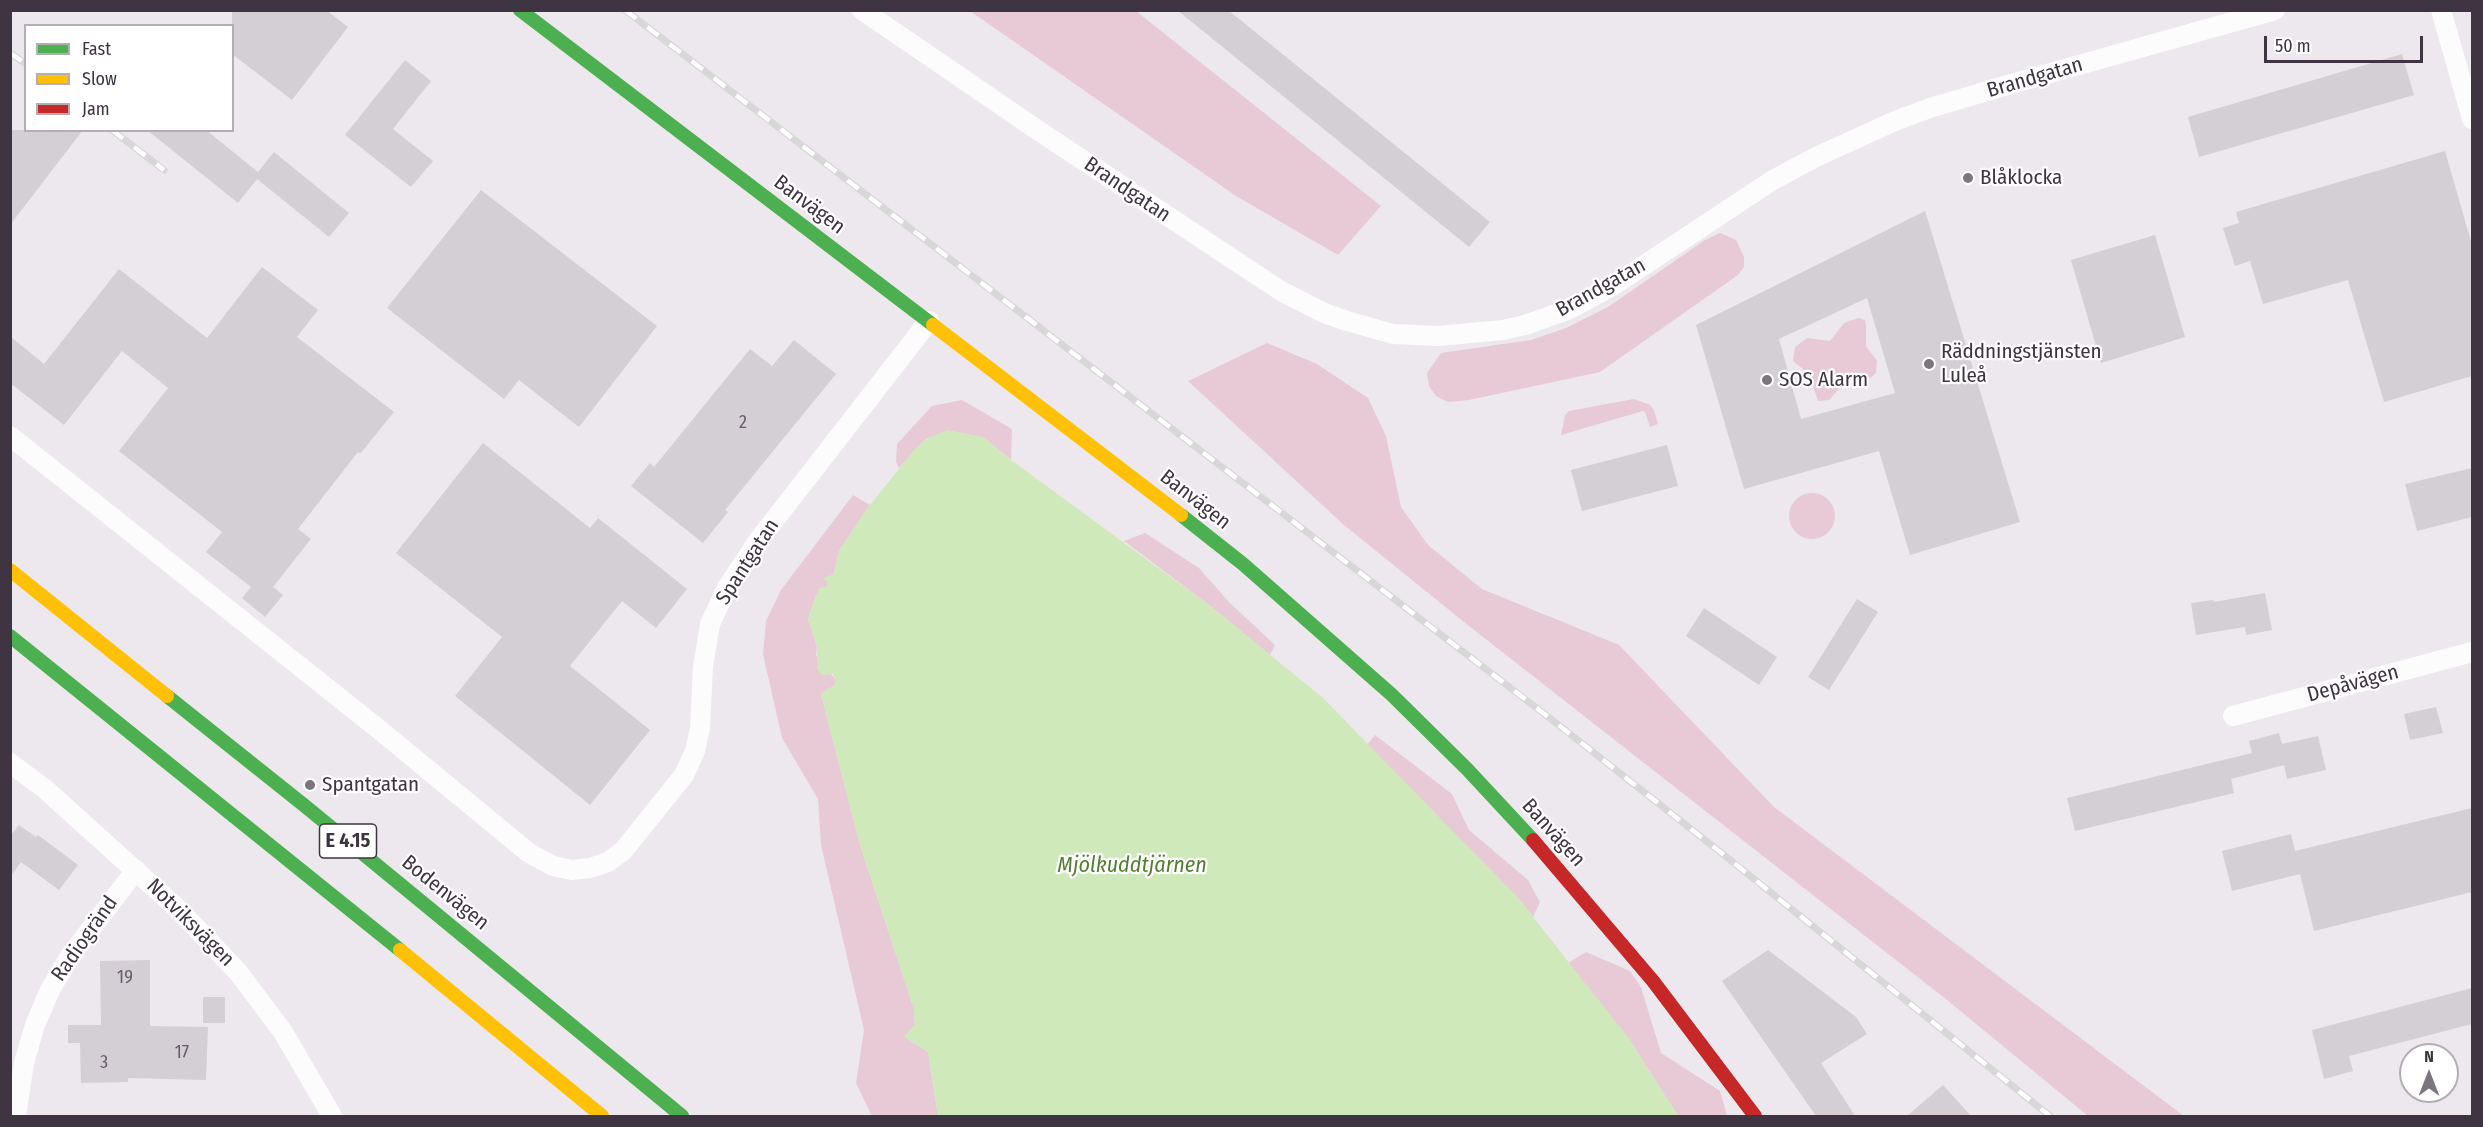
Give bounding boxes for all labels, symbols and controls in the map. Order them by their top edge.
legend [24,24,234,132]
scale bar [2267,24,2426,62]
text: 50 m [2275,35,2311,57]
text: Fast [82,38,111,60]
street label: Brandgatan [1984,52,2086,104]
text: Slow [82,68,117,90]
text: Jam [82,98,110,120]
street label: Brandgatan [1079,152,1175,228]
place label: Blåklocka [1980,165,2062,191]
street label: Banvägen [768,170,850,240]
marker: Blåklocka [1961,171,1975,185]
street label: Brandgatan [1552,253,1650,323]
place label: Räddningstjänsten Luleå [1941,339,2102,389]
marker: Räddningstjänsten Luleå [1922,357,1936,371]
place label: SOS Alarm [1779,367,1868,393]
marker: SOS Alarm [1760,373,1774,387]
house number: 2 [739,412,747,434]
street label: Banvägen [1155,465,1235,535]
street label: Spantgatan [711,514,785,610]
street label: Depåvägen [2305,660,2401,708]
place label: Spantgatan [322,772,419,798]
marker: Spantgatan [303,778,317,792]
street label: Banvägen [1516,794,1590,872]
road number: E 4.15 [320,824,376,858]
street label: Bodenvägen [396,850,494,936]
water label: Mjölkuddtjärnen [1057,853,1207,879]
street label: Notviksvägen [141,874,239,972]
street label: Radiogränd [46,892,124,986]
house number: 19 [117,967,133,989]
house number: 17 [175,1042,189,1064]
north arrow [2399,1043,2459,1103]
text: N [2424,1047,2434,1066]
house number: 3 [100,1052,108,1074]

